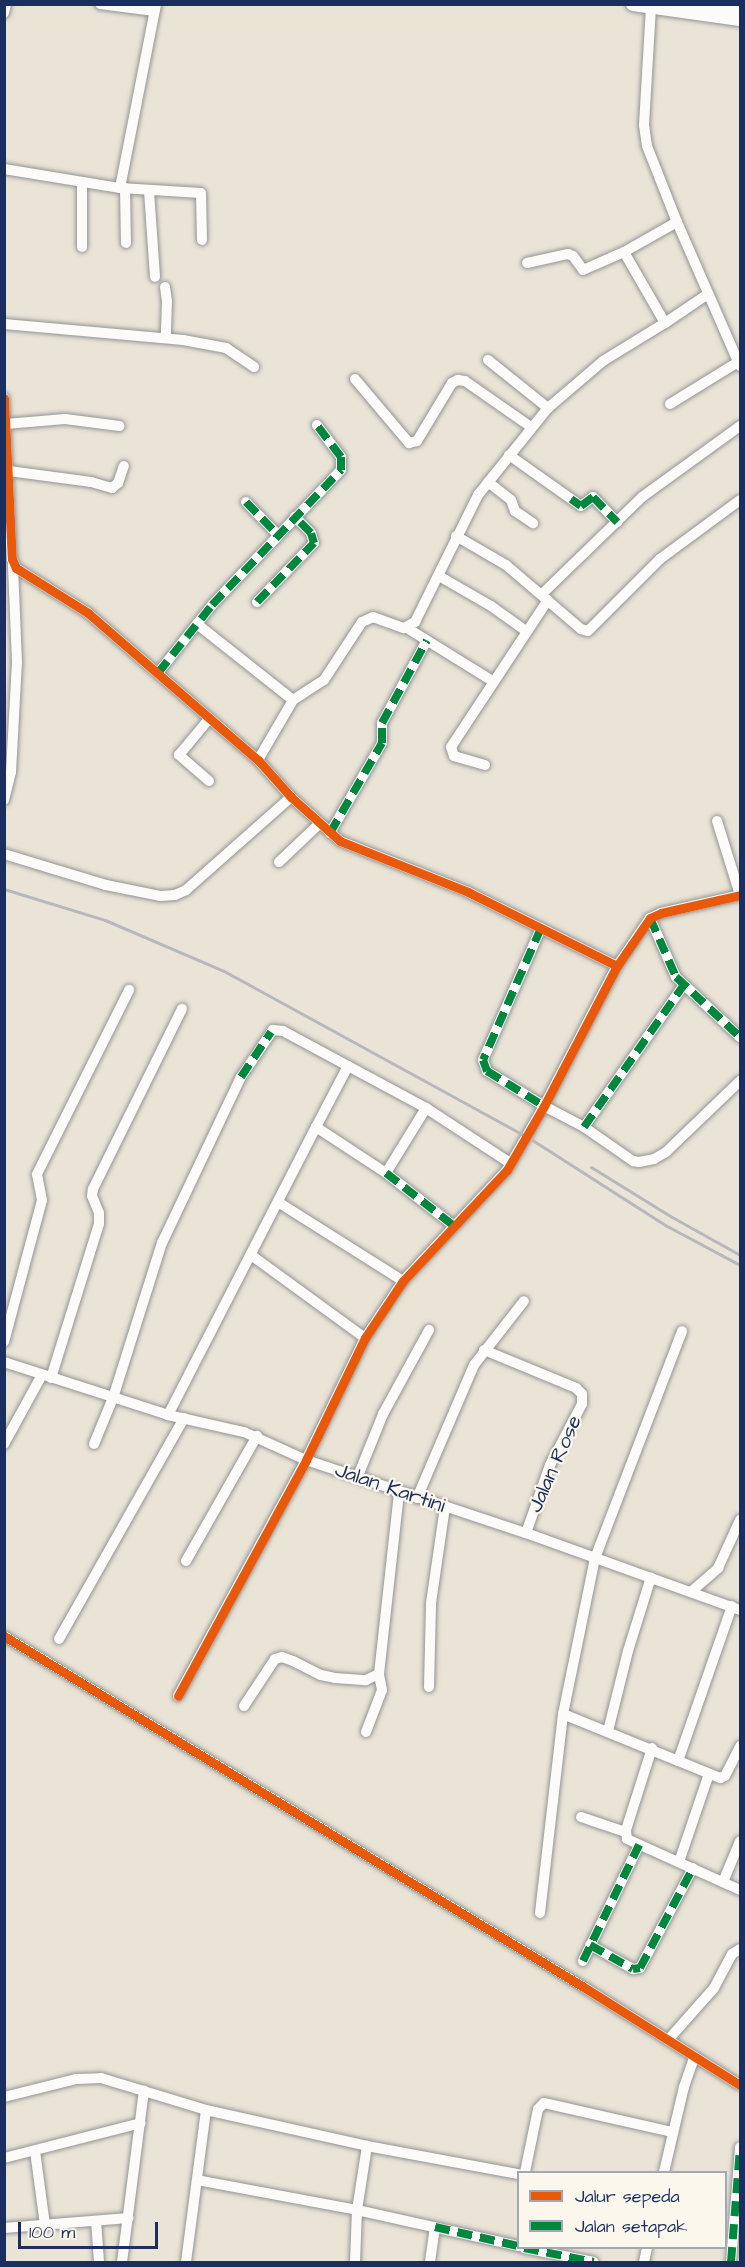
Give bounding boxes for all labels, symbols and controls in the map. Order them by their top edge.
street label: Jalan Rose [522,1412,588,1516]
street label: Jalan Kartini [332,1457,448,1519]
legend [517,2171,727,2249]
text: Jalur sepeda [575,2184,680,2209]
scale bar [21,2210,160,2248]
text: Jalan setapak [575,2214,687,2239]
text: 100 m [29,2220,75,2245]

